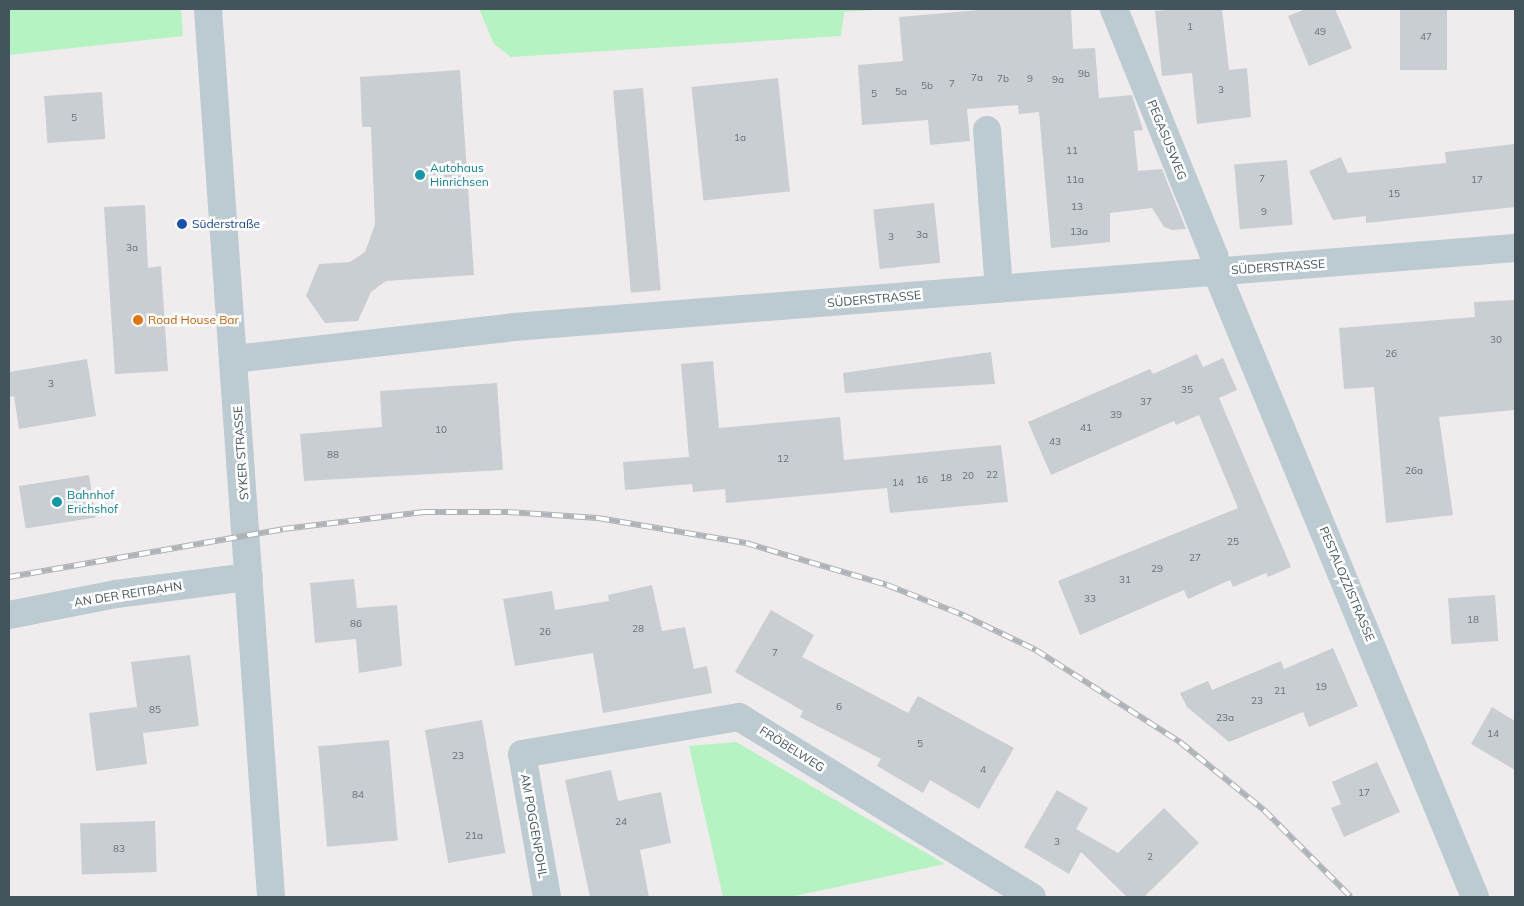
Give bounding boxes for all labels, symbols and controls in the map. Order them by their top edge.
house number: 1 [1187,21,1193,33]
house number: 49 [1314,26,1326,38]
house number: 47 [1420,31,1432,43]
house number: 9b [1078,68,1090,80]
house number: 7a [971,72,983,84]
house number: 7b [997,73,1009,85]
house number: 9 [1027,73,1033,85]
house number: 9a [1052,74,1064,86]
house number: 7 [949,78,955,90]
house number: 5b [921,80,933,92]
house number: 3 [1218,84,1224,96]
house number: 5a [895,86,907,98]
house number: 5 [871,88,877,100]
street label: PEGASUSWEG [1144,98,1190,182]
house number: 5 [71,112,77,124]
house number: 1a [734,132,746,144]
house number: 11 [1066,145,1078,157]
place label: Autohaus Hinrichsen [430,161,489,189]
marker: Autohaus Hinrichsen [414,169,426,181]
house number: 7 [1259,173,1265,185]
house number: 11a [1066,174,1084,186]
house number: 17 [1471,174,1483,186]
house number: 15 [1388,188,1400,200]
house number: 13 [1071,201,1083,213]
house number: 9 [1261,206,1267,218]
place label: Süderstraße [192,217,260,231]
marker: Süderstraße [176,218,188,230]
house number: 13a [1070,226,1088,238]
house number: 3a [916,229,928,241]
house number: 3 [888,231,894,243]
house number: 3a [126,242,138,254]
street label: SÜDERSTRASSE [1231,257,1325,277]
street label: SÜDERSTRASSE [827,288,921,310]
place label: Road House Bar [148,313,239,327]
marker: Road House Bar [132,314,144,326]
house number: 30 [1490,334,1502,346]
house number: 26 [1385,348,1397,360]
house number: 3 [48,378,54,390]
house number: 35 [1181,384,1193,396]
house number: 37 [1140,396,1152,408]
street label: SYKER STRASSE [231,405,251,501]
house number: 39 [1110,409,1122,421]
house number: 41 [1080,422,1092,434]
house number: 10 [435,424,447,436]
house number: 43 [1049,436,1061,448]
house number: 88 [327,449,339,461]
house number: 12 [777,453,789,465]
house number: 26a [1405,465,1423,477]
house number: 22 [986,469,998,481]
house number: 20 [962,470,974,482]
house number: 18 [940,472,952,484]
house number: 16 [916,474,928,486]
house number: 14 [892,477,904,489]
place label: Bahnhof Erichshof [67,488,118,516]
marker: Bahnhof Erichshof [51,496,63,508]
street label: PESTALOZZISTRASSE [1316,524,1378,644]
house number: 25 [1227,536,1239,548]
house number: 27 [1189,552,1201,564]
house number: 29 [1151,563,1163,575]
house number: 31 [1119,574,1131,586]
street label: AN DER REITBAHN [73,578,183,610]
house number: 33 [1084,593,1096,605]
house number: 18 [1467,614,1479,626]
house number: 86 [350,618,362,630]
house number: 28 [632,623,644,635]
house number: 26 [539,626,551,638]
house number: 7 [772,647,778,659]
house number: 19 [1315,681,1327,693]
house number: 21 [1274,685,1286,697]
house number: 23 [1251,695,1263,707]
house number: 6 [836,701,842,713]
house number: 85 [149,704,161,716]
house number: 23a [1216,712,1234,724]
street label: FRÖBELWEG [757,723,827,775]
house number: 14 [1487,728,1499,740]
house number: 5 [917,738,923,750]
house number: 23 [452,750,464,762]
house number: 4 [980,764,986,776]
street label: AM POGGENPOHL [518,773,550,879]
house number: 17 [1358,787,1370,799]
house number: 84 [352,789,364,801]
house number: 24 [615,816,627,828]
house number: 21a [465,830,483,842]
house number: 3 [1054,836,1060,848]
house number: 83 [113,843,125,855]
house number: 2 [1147,851,1153,863]

